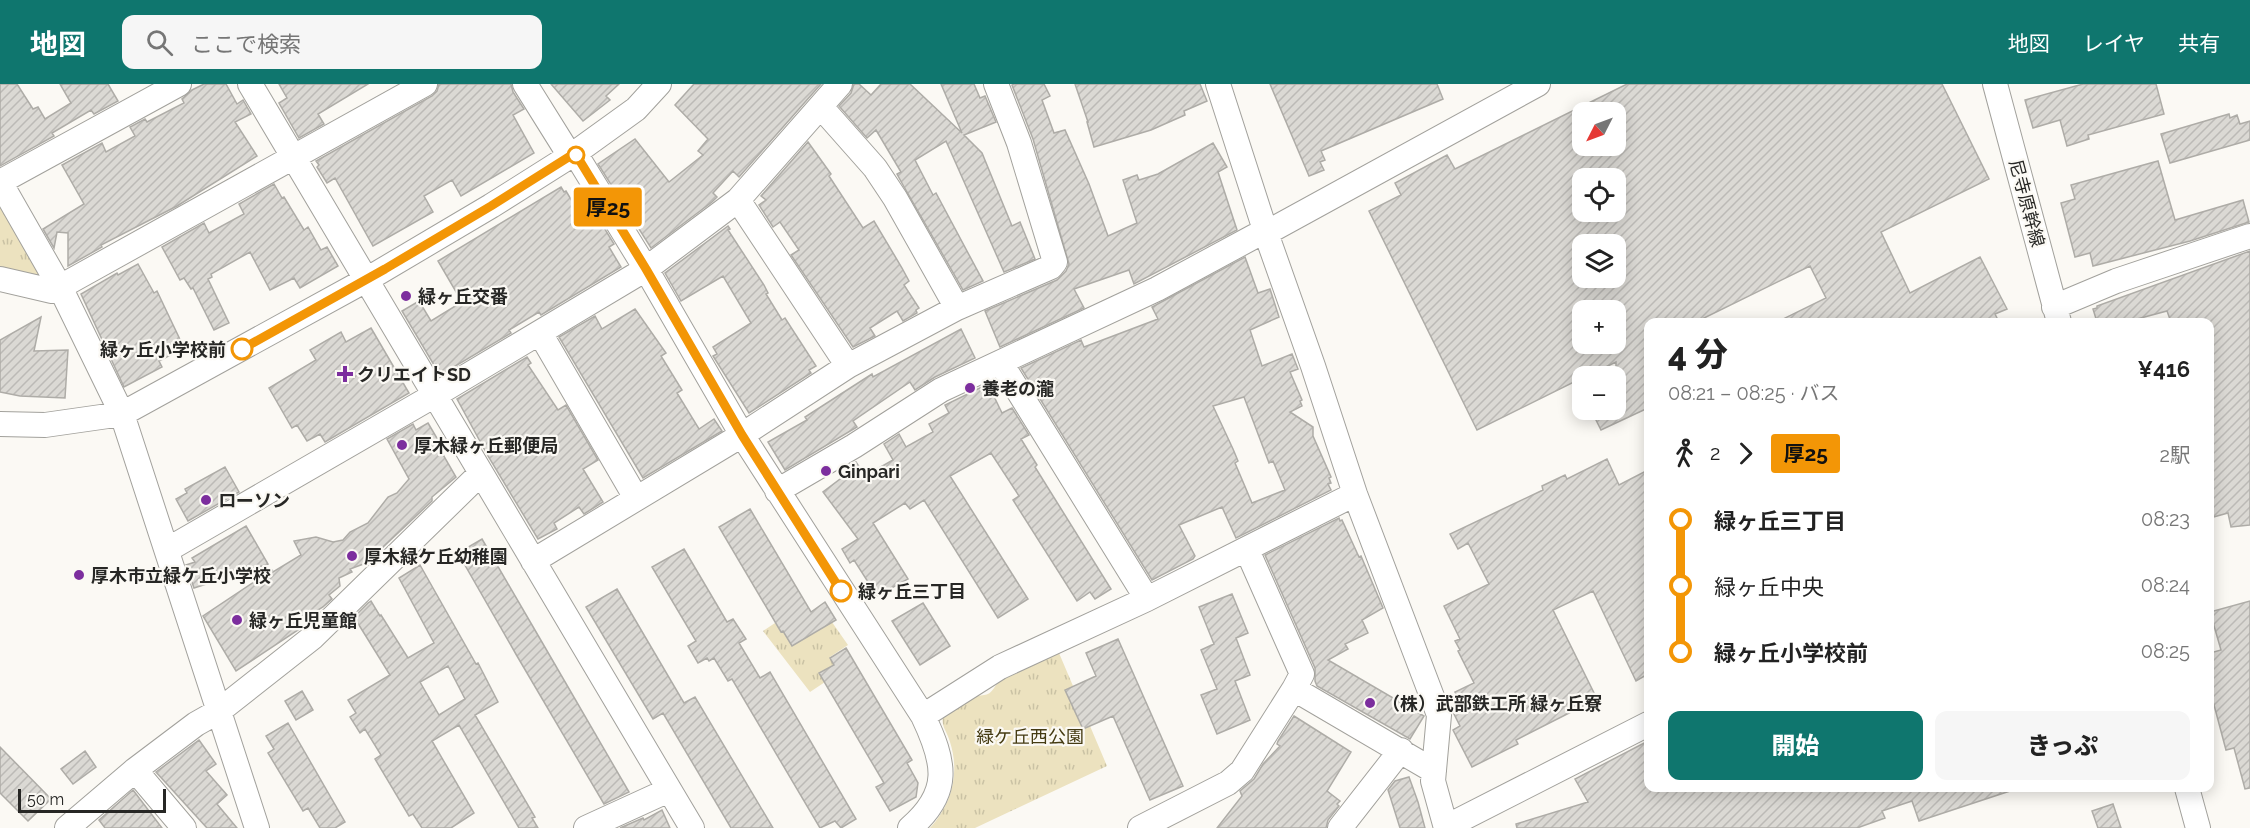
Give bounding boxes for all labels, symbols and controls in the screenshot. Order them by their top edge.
search box [122,15,542,69]
icon: search [143,26,176,59]
text: 地図 [30,28,86,61]
text: ここで検索 [191,31,301,57]
text: 地図 [2008,31,2050,56]
text: レイヤ [2083,31,2145,56]
text: 共有 [2178,31,2220,56]
north arrow [1572,102,1626,156]
map controls [1572,102,1626,420]
unlabelled marker [567,146,585,164]
street label: 尼寺原幹線 [2005,157,2049,249]
button: locate [1572,168,1626,222]
line badge: 厚25 [574,188,642,226]
text: 厚25 [586,195,630,220]
button: layers [1572,234,1626,288]
place label: 緑ヶ丘交番 [418,286,508,307]
marker: 緑ヶ丘交番 [399,289,413,303]
button: + [1572,300,1626,354]
text: 4 分 [1668,335,1728,374]
marker: 緑ヶ丘小学校前 [231,338,253,360]
place label: 緑ヶ丘小学校前 [100,339,226,360]
text: ¥416 [2138,356,2190,382]
place label: クリエイトSD [357,364,471,385]
button: − [1572,366,1626,420]
marker: クリエイトSD [338,367,352,381]
place label: 養老の瀧 [982,378,1054,399]
marker: 養老の瀧 [963,381,977,395]
text: 08:21 – 08:25 · バス [1668,381,1840,405]
place label: 厚木緑ヶ丘郵便局 [414,435,558,456]
icon: walk [1668,437,1701,470]
icon: forward [1729,437,1762,470]
marker: 厚木緑ヶ丘郵便局 [395,438,409,452]
text: 2 [1710,441,1720,465]
text: 厚25 [1783,441,1828,466]
text: 2駅 [2160,443,2190,467]
place label: Ginpari [838,461,900,482]
marker: Ginpari [819,464,833,478]
place label: ローソン [218,490,290,511]
marker: ローソン [199,493,213,507]
text: 08:23 [2141,507,2190,531]
text: 緑ヶ丘三丁目 [1714,508,1846,534]
place label: 厚木緑ケ丘幼稚園 [364,546,508,567]
marker: 厚木緑ケ丘幼稚園 [345,549,359,563]
place label: 厚木市立緑ケ丘小学校 [91,565,271,586]
marker: 厚木市立緑ケ丘小学校 [72,568,86,582]
text: 08:24 [2141,573,2190,597]
text: 緑ヶ丘中央 [1714,574,1824,600]
marker: 緑ヶ丘三丁目 [830,580,852,602]
place label: 緑ヶ丘三丁目 [858,581,966,602]
place label: 緑ヶ丘児童館 [249,610,357,631]
marker: 緑ヶ丘児童館 [230,613,244,627]
text: 08:25 [2141,639,2190,663]
text: 緑ヶ丘小学校前 [1714,640,1868,666]
place label: （株）武部鉄工所 緑ヶ丘寮 [1382,693,1602,714]
marker: （株）武部鉄工所 緑ヶ丘寮 [1363,696,1377,710]
button: 開始 [1668,711,1923,780]
button: きっぷ [1935,711,2190,780]
park label: 緑ケ丘西公園 [976,726,1084,747]
scale bar [18,786,166,814]
text: 50 m [27,790,64,809]

